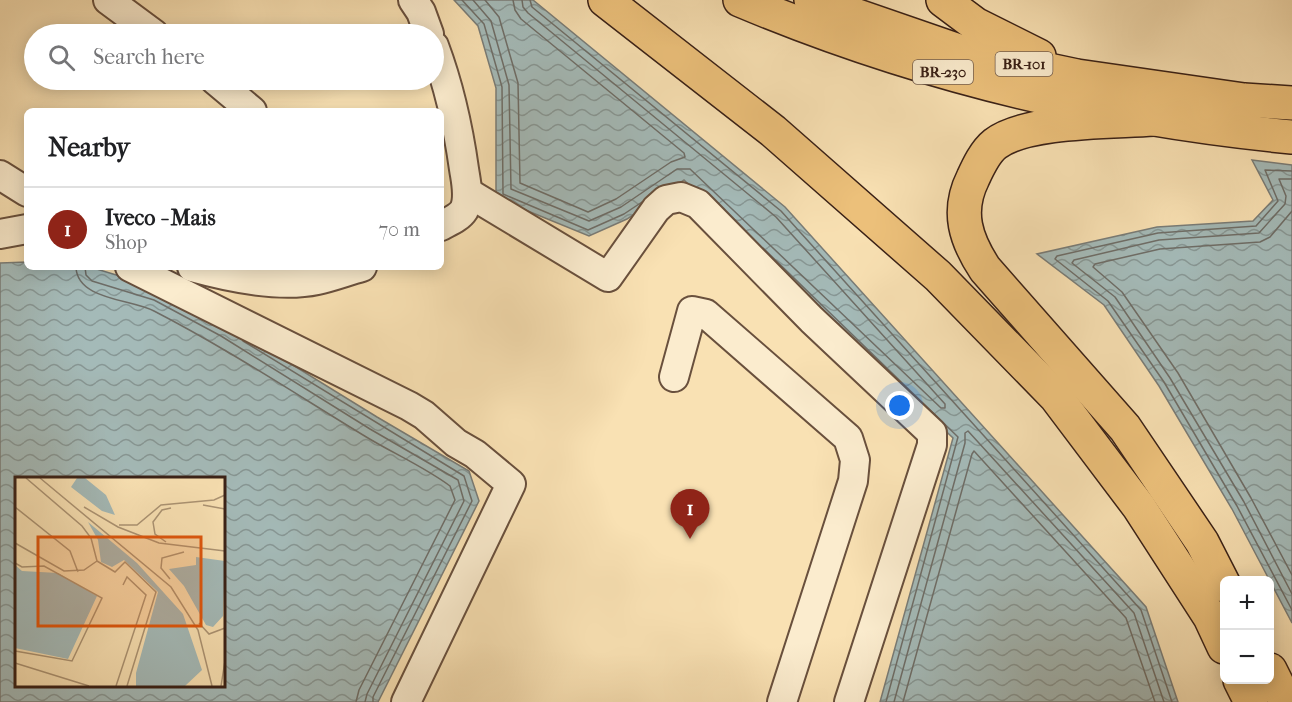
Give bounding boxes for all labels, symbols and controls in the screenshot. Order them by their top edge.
search box [24,24,444,90]
icon: search [45,41,78,74]
text: Search here [93,44,205,70]
road number: BR-101 [996,52,1052,76]
road number: BR-230 [913,60,973,84]
text: Nearby [48,132,130,163]
text: Iveco - Mais [105,205,216,231]
text: 1 [64,218,71,241]
text: 70 m [378,218,420,241]
text: Shop [105,231,147,254]
your location [885,391,914,420]
inset map [15,477,225,687]
pin: 1 [670,490,710,539]
map controls [1220,576,1274,684]
button: + [1220,576,1274,630]
button: − [1220,630,1274,684]

